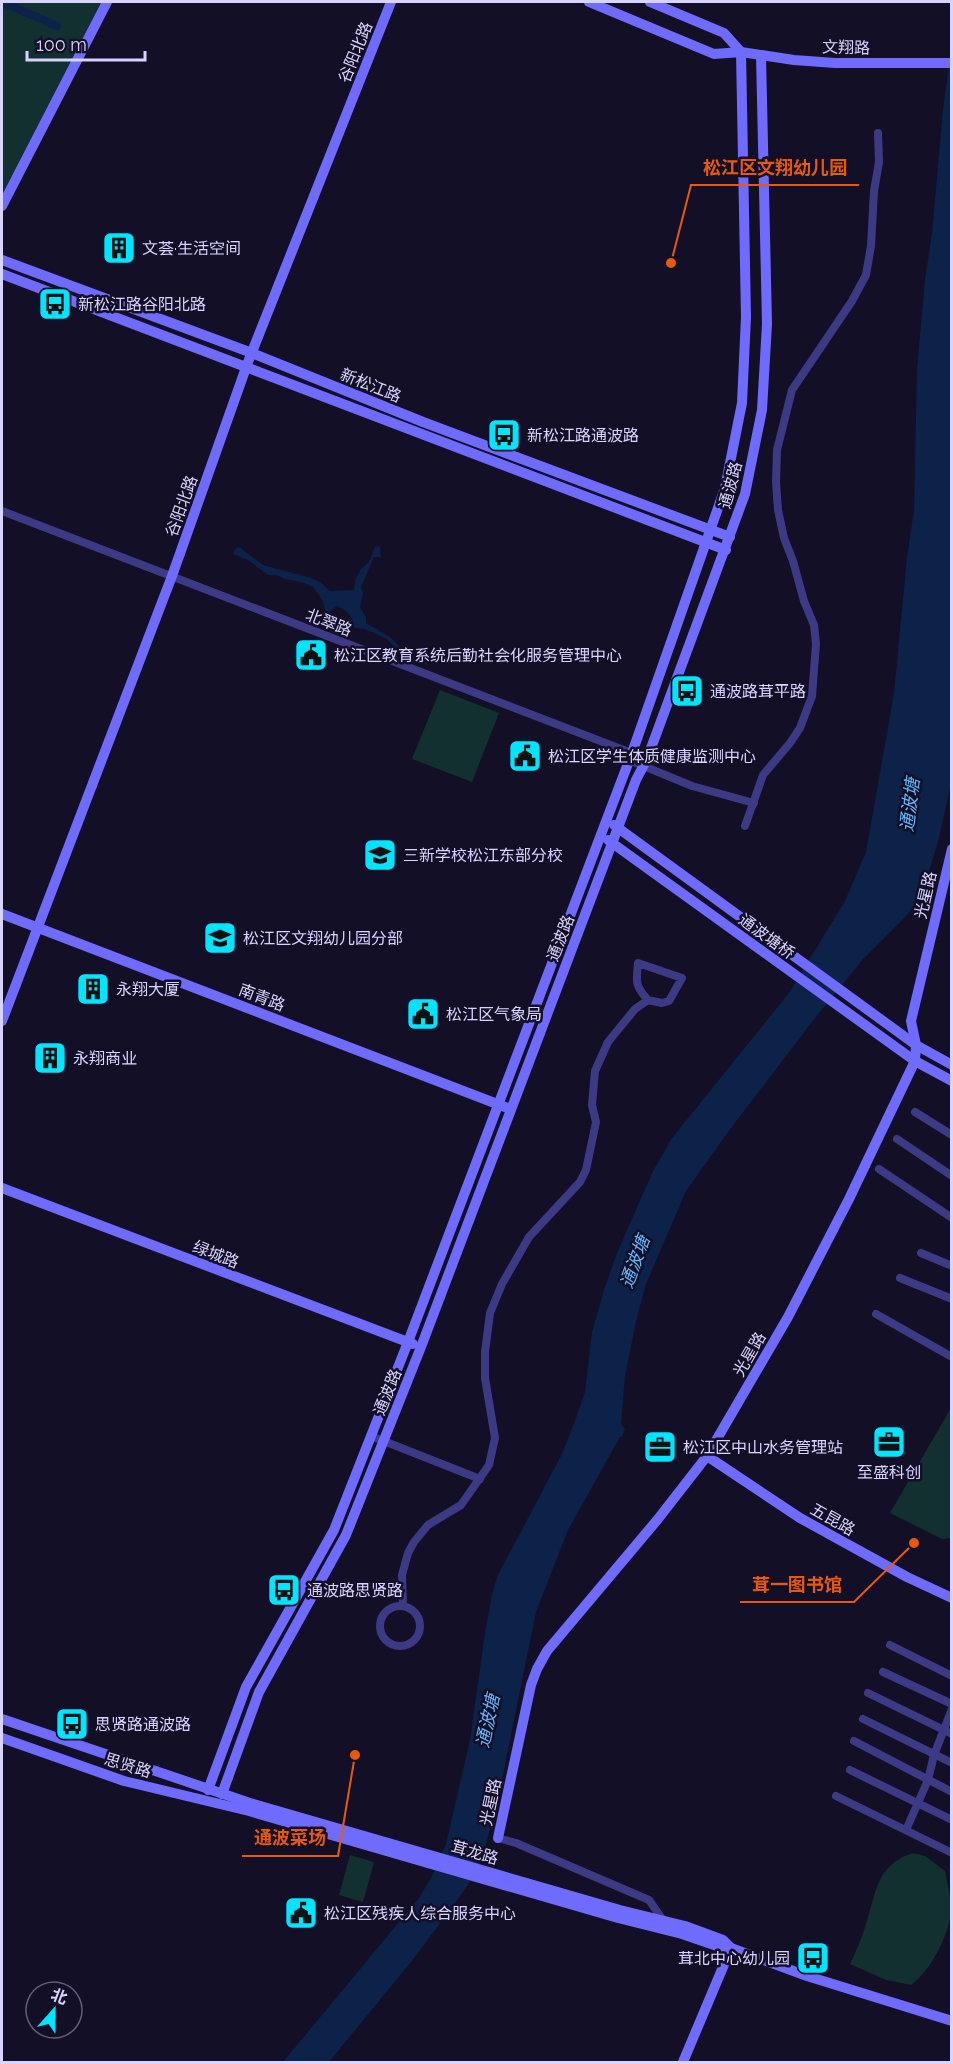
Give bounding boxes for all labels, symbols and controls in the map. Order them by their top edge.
street label: 谷阳北路 [335,19,376,85]
scale bar [27,24,146,62]
text: 100 m [36,34,87,55]
street label: 文翔路 [822,38,870,57]
callout: 松江区文翔幼儿园 [691,149,859,185]
text: 松江区文翔幼儿园 [703,157,847,178]
building icon: 文荟·生活空间 [101,230,137,266]
place label: 文荟·生活空间 [142,239,241,258]
bus stop icon: 新松江路谷阳北路 [37,286,73,322]
place label: 新松江路谷阳北路 [78,295,206,314]
street label: 新松江路 [338,365,404,406]
bus stop icon: 新松江路通波路 [486,417,522,453]
place label: 新松江路通波路 [527,426,639,445]
street label: 通波路 [715,459,746,511]
street label: 谷阳北路 [162,473,201,539]
street label: 北翠路 [303,605,355,640]
public building icon: 松江区教育系统后勤社会化服务管理中心 [293,637,329,673]
place label: 松江区教育系统后勤社会化服务管理中心 [334,646,622,665]
bus stop icon: 通波路茸平路 [669,673,705,709]
place label: 通波路茸平路 [710,682,806,701]
public building icon: 松江区学生体质健康监测中心 [507,738,543,774]
place label: 松江区学生体质健康监测中心 [548,747,756,766]
water label: 通波塘 [896,774,924,833]
school or university icon: 三新学校松江东部分校 [362,837,398,873]
place label: 三新学校松江东部分校 [403,846,563,865]
street label: 光星路 [911,870,940,921]
street label: 通波塘桥 [735,910,798,963]
street label: 通波路 [543,912,578,964]
school or university icon: 松江区文翔幼儿园分部 [202,920,238,956]
place label: 松江区文翔幼儿园分部 [243,929,403,948]
building icon: 永翔大厦 [75,971,111,1007]
place label: 永翔大厦 [116,980,180,999]
street label: 南青路 [236,980,288,1015]
public building icon: 松江区气象局 [405,996,441,1032]
place label: 松江区气象局 [446,1005,542,1024]
building icon: 永翔商业 [32,1040,68,1076]
place label: 永翔商业 [73,1049,137,1068]
water label: 通波塘 [615,1230,655,1291]
street label: 绿城路 [190,1237,242,1272]
street label: 光星路 [729,1329,770,1380]
street label: 通波路 [370,1366,405,1418]
office icon: 至盛科创 [871,1424,907,1460]
office icon: 松江区中山水务管理站 [642,1429,678,1465]
place label: 松江区中山水务管理站 [683,1438,843,1457]
place label: 至盛科创 [857,1463,921,1482]
street label: 五昆路 [807,1499,858,1539]
callout: 茸一图书馆 [740,1566,854,1602]
bus stop icon: 通波路思贤路 [266,1572,302,1608]
text: 茸一图书馆 [752,1574,842,1595]
place label: 通波路思贤路 [307,1581,403,1600]
water label: 通波塘 [472,1689,504,1749]
bus stop icon: 思贤路通波路 [54,1706,90,1742]
place label: 思贤路通波路 [95,1715,191,1734]
street label: 思贤路 [102,1749,154,1782]
street label: 光星路 [476,1777,505,1828]
callout: 通波菜场 [242,1820,338,1856]
text: 通波菜场 [254,1827,326,1848]
street label: 茸龙路 [449,1837,501,1868]
public building icon: 松江区残疾人综合服务中心 [283,1895,319,1931]
place label: 松江区残疾人综合服务中心 [324,1904,516,1923]
bus stop icon: 茸北中心幼儿园 [795,1940,831,1976]
place label: 茸北中心幼儿园 [678,1949,790,1968]
north arrow [24,1980,84,2040]
text: 北 [48,1985,70,2008]

